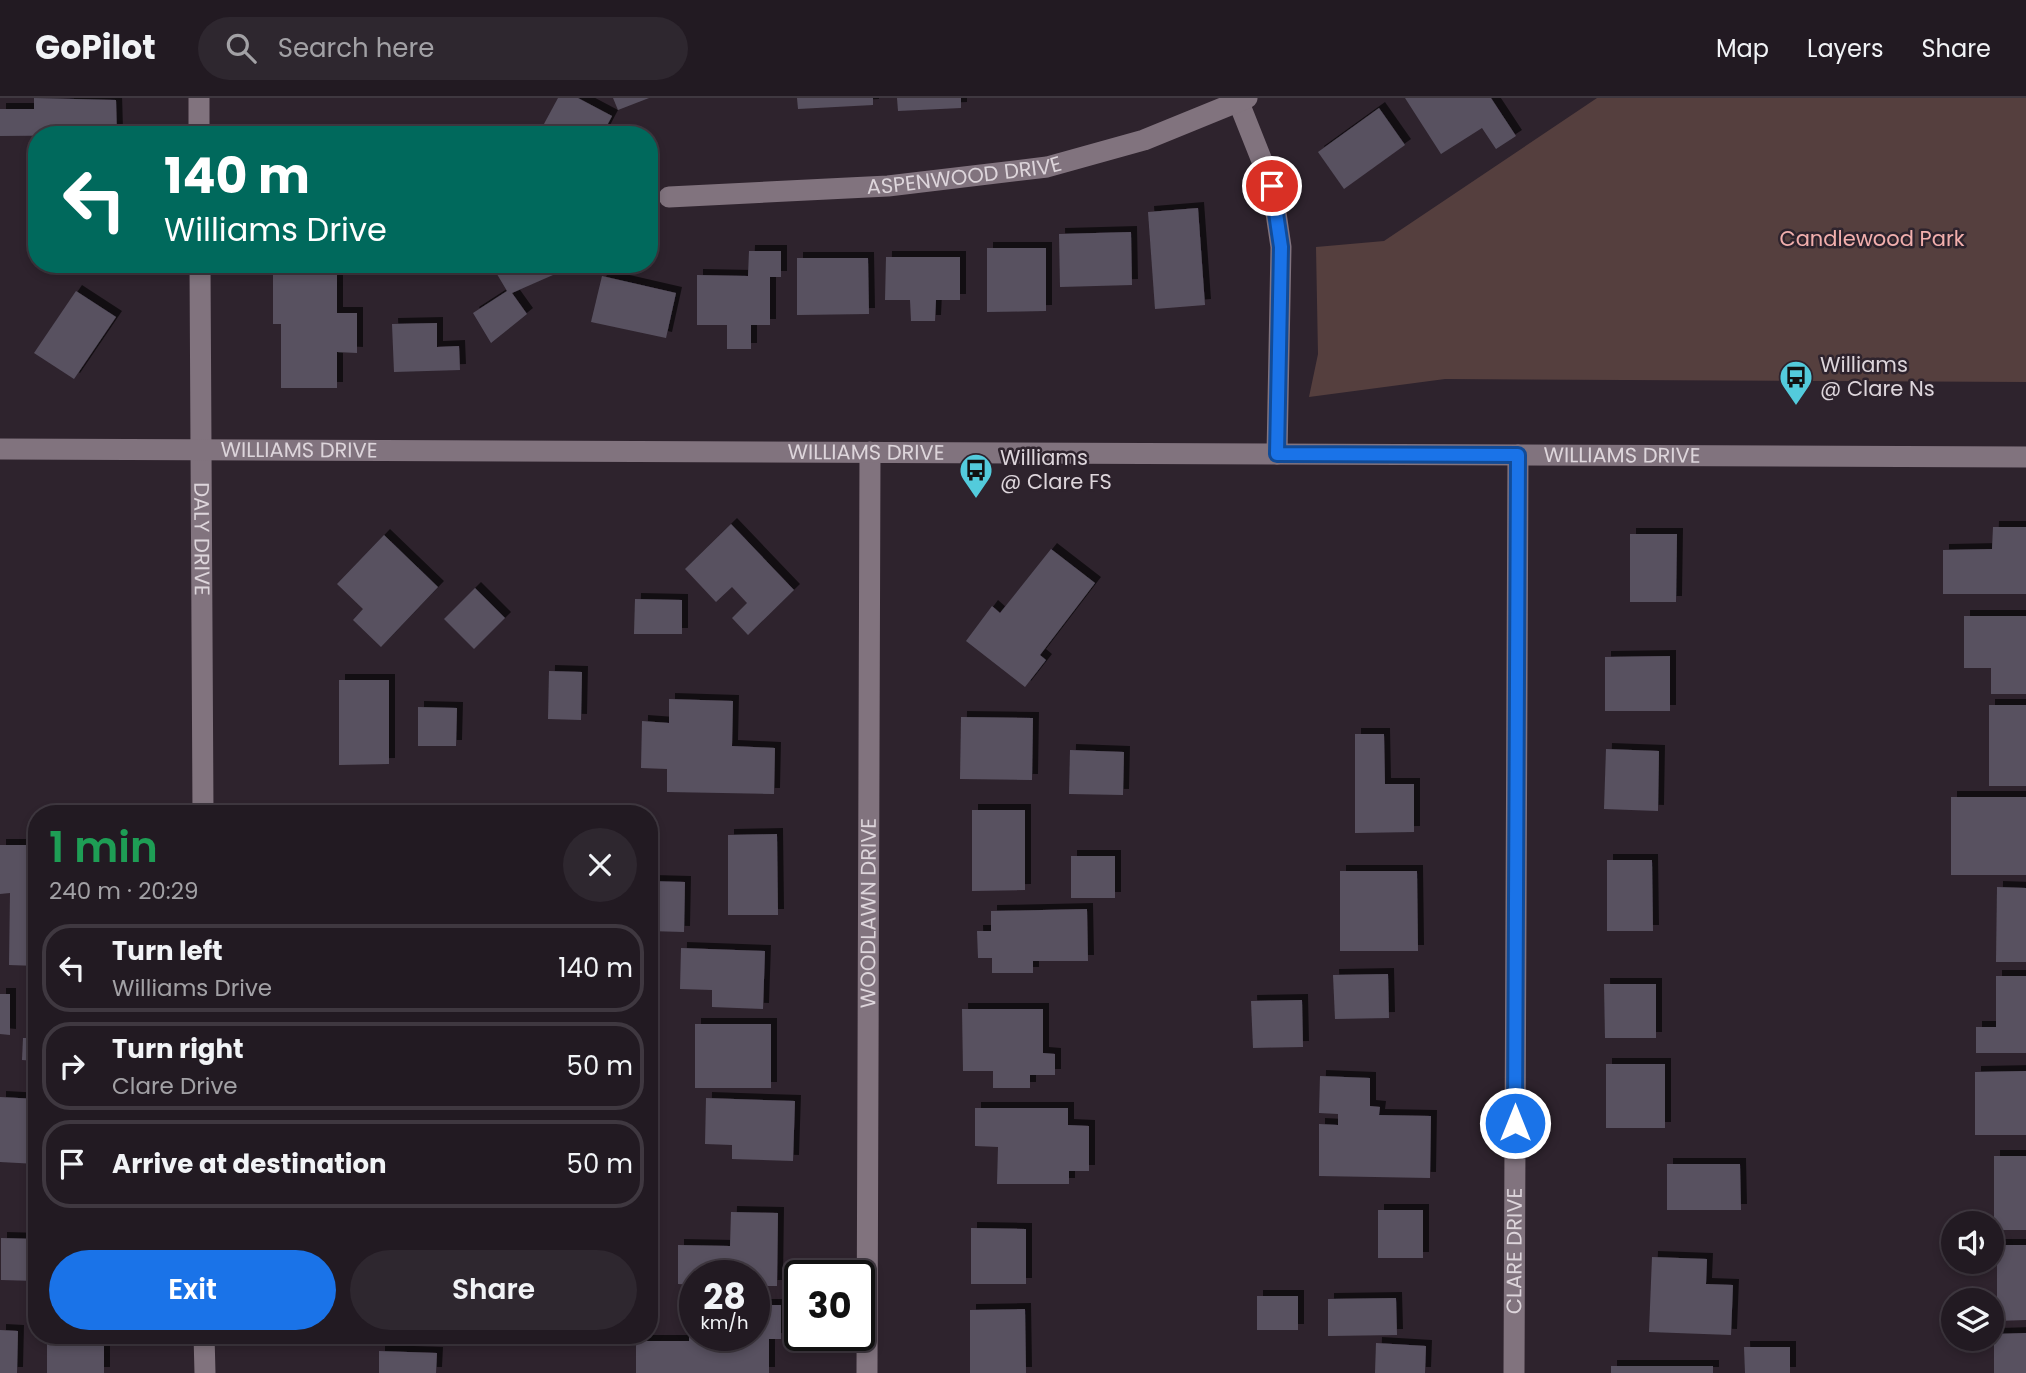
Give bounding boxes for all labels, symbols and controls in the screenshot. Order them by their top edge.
search box [198,17,688,80]
text: GoPilot [35,24,156,71]
icon: search [222,29,260,67]
text: Search here [278,30,434,66]
text: Map [1716,32,1769,65]
text: Layers [1807,32,1883,65]
text: Share [1921,32,1991,65]
text: 140 m [164,142,310,210]
street label: ASPENWOOD DRIVE [866,149,1065,201]
icon: left [49,154,140,245]
pin [1242,156,1302,216]
icon: arrive [1253,167,1291,205]
text: Williams Drive [164,207,387,252]
park label: Candlewood Park [1779,224,1965,253]
place label: Williams @ Clare Ns [1820,350,1935,403]
bus stop icon: Williams @ Clare Ns [1777,358,1815,407]
street label: WILLIAMS DRIVE [220,435,378,464]
street label: WILLIAMS DRIVE [787,437,945,467]
street label: WILLIAMS DRIVE [1543,440,1701,470]
place label: Williams @ Clare FS [1000,443,1112,496]
bus stop icon: Williams @ Clare FS [957,451,995,500]
street label: DALY DRIVE [187,482,217,596]
text: 1 min [49,818,158,877]
street label: WOODLAWN DRIVE [853,818,883,1008]
button: close [563,828,637,902]
text: 240 m · 20:29 [49,875,198,907]
text: Turn left [112,933,223,969]
icon: left [53,949,91,987]
text: 140 m [558,950,633,986]
text: Williams Drive [112,972,272,1004]
text: Turn right [112,1031,244,1067]
icon: right [53,1047,91,1085]
text: 50 m [567,1048,633,1084]
text: Clare Drive [112,1070,238,1102]
position arrow [1478,1086,1552,1160]
icon: arrive [53,1145,91,1183]
text: Arrive at destination [112,1146,387,1182]
text: 50 m [567,1146,633,1182]
street label: CLARE DRIVE [1499,1188,1529,1314]
map controls [1941,1211,2004,1351]
button: sound [1941,1211,2004,1274]
button: Exit [49,1250,336,1330]
button: Share [350,1250,637,1330]
speed limit sign: 30 [784,1260,875,1351]
text: 28 [703,1272,746,1321]
button: layers [1941,1288,2004,1351]
text: km/h [701,1310,748,1335]

